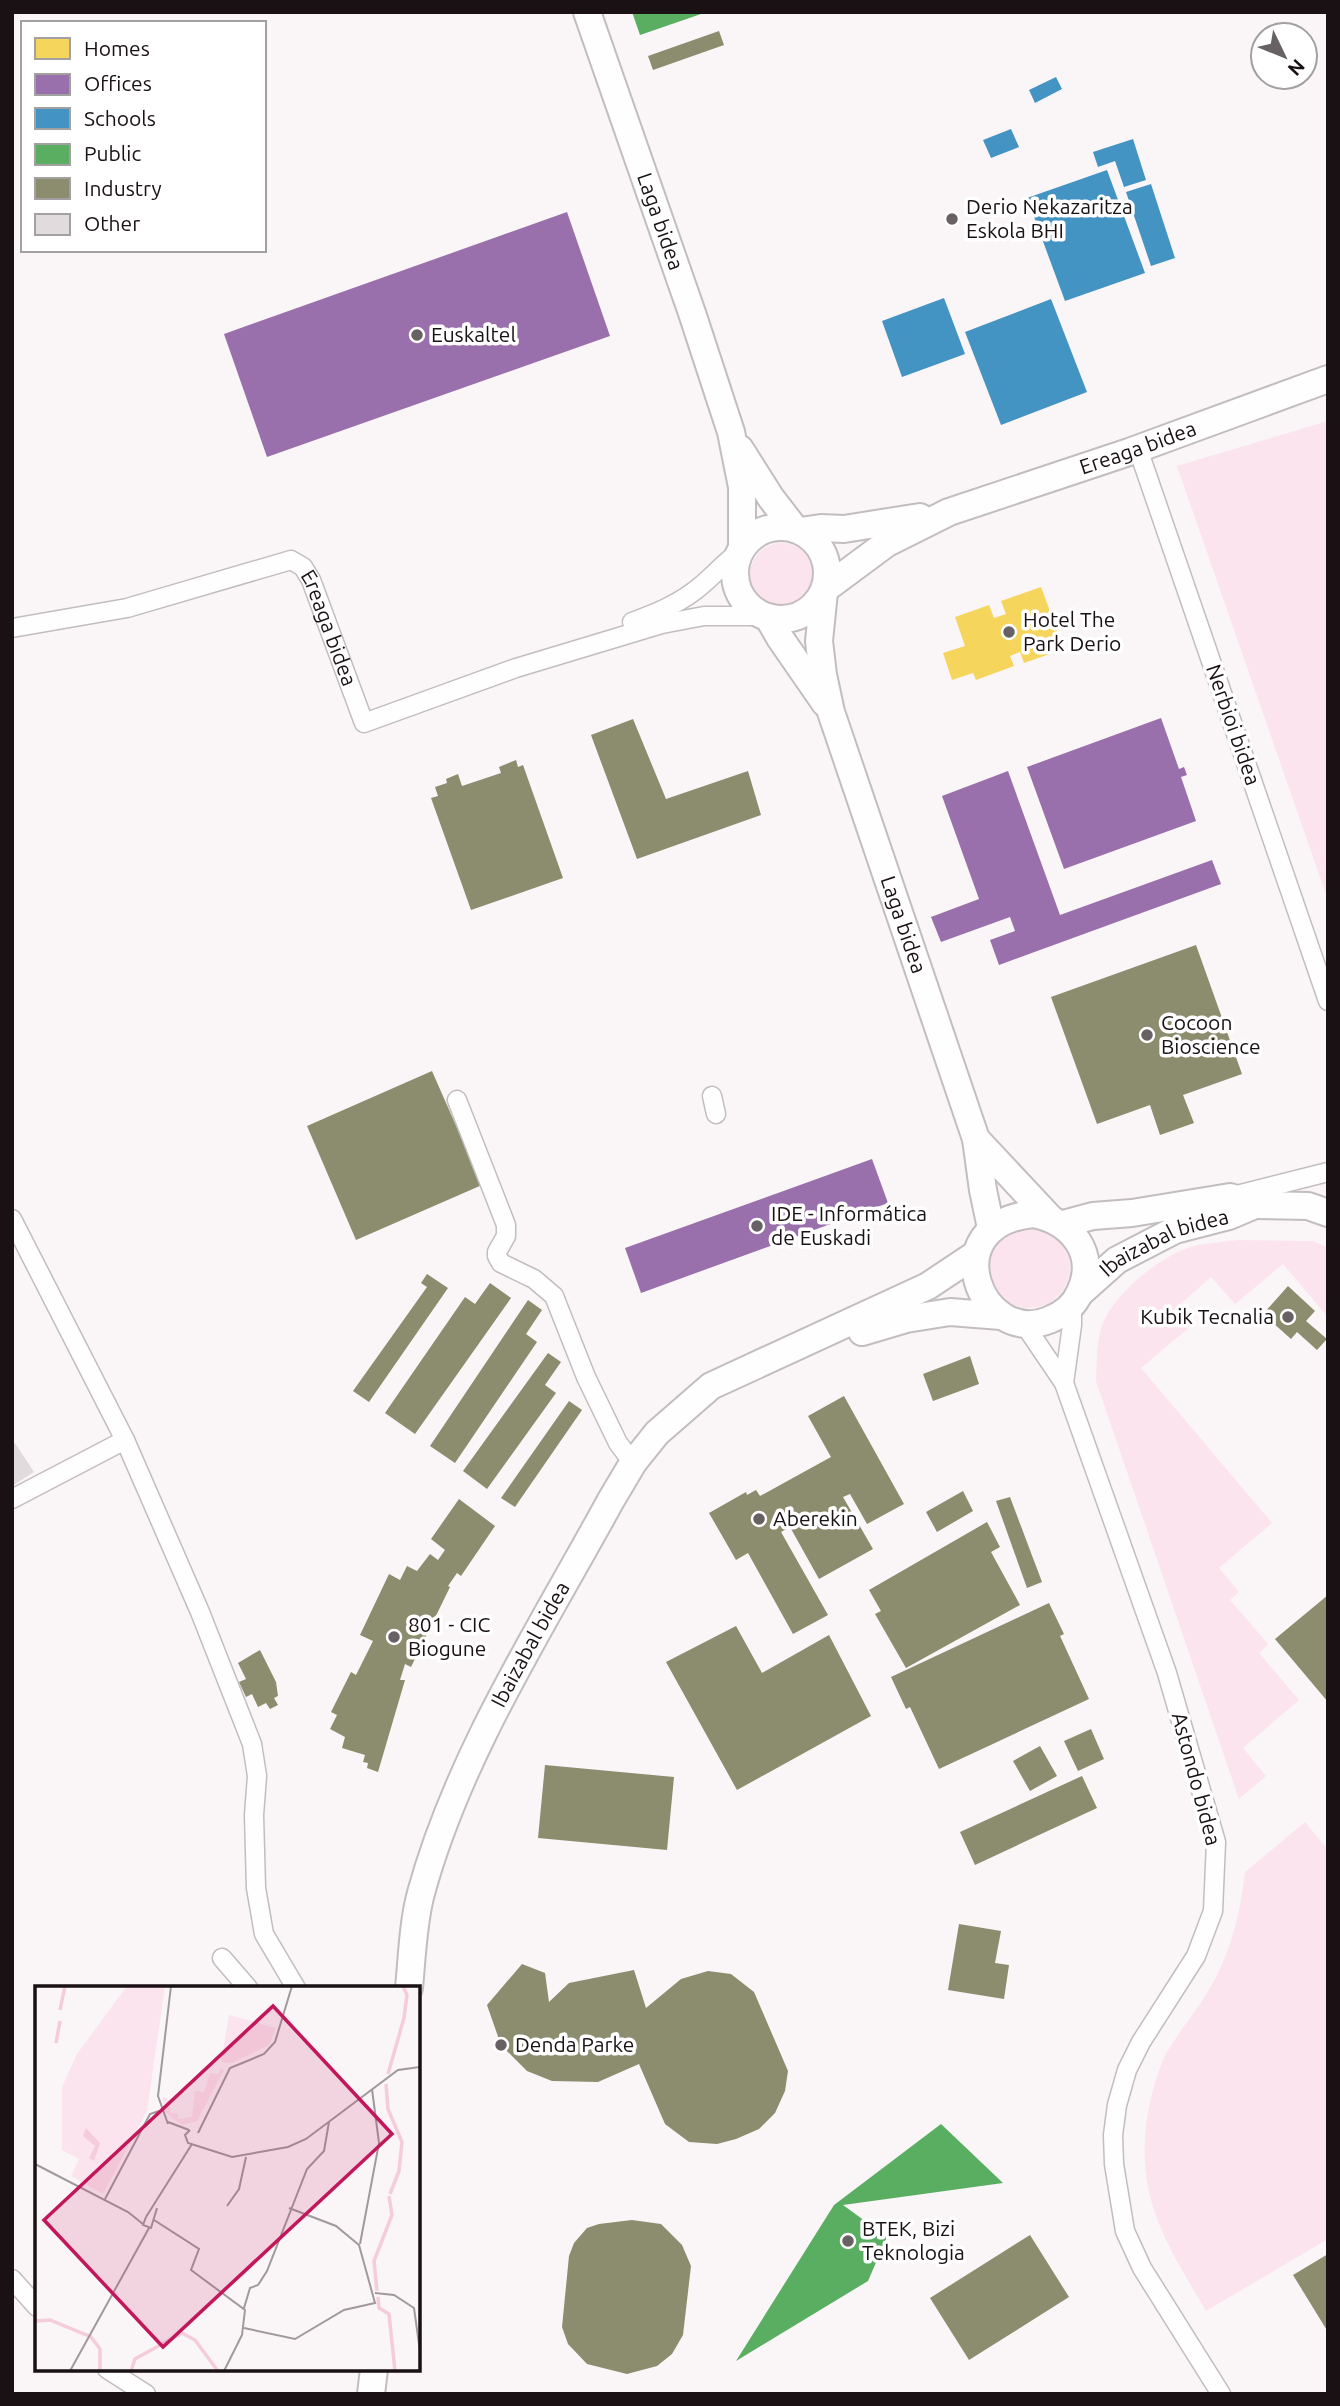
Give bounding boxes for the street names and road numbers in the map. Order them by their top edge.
street label: Laga bidea [633,170,689,273]
street label: Ereaga bidea [1076,415,1199,479]
street label: Ereaga bidea [297,565,362,689]
street label: Nerbioi bidea [1202,661,1266,788]
street label: Laga bidea [877,873,932,976]
street label: Ibaizabal bidea [1094,1204,1231,1281]
street label: Ibaizabal bidea [486,1577,574,1711]
street label: Astondo bidea [1168,1709,1226,1848]

